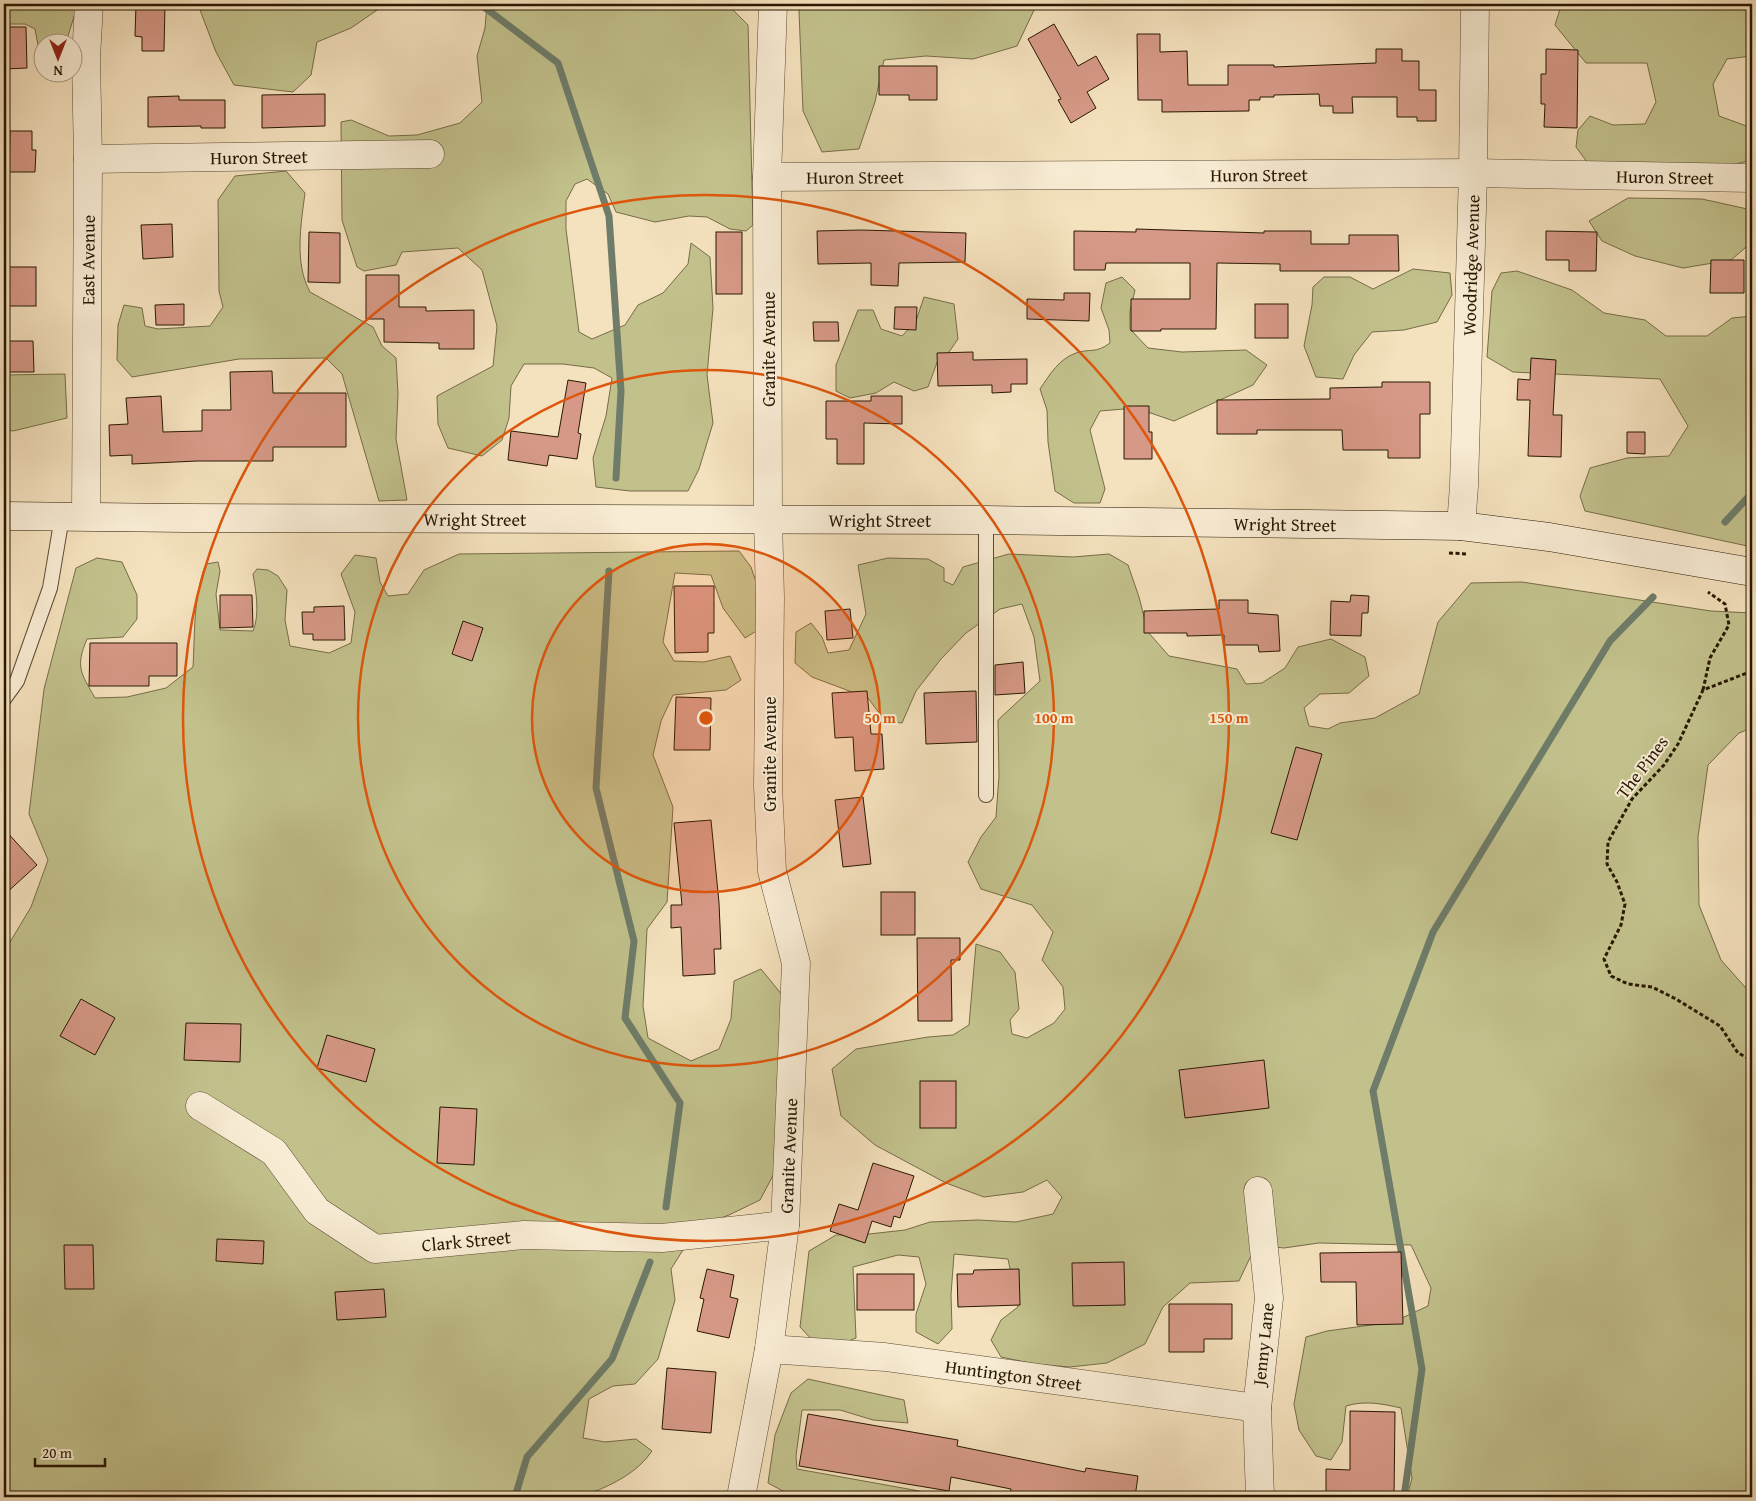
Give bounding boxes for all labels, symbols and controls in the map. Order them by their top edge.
north arrow [32,32,82,82]
text: N [53,61,63,81]
street label: Huron Street [210,142,309,171]
street label: Huron Street [1210,160,1309,188]
street label: Huron Street [1616,162,1715,191]
street label: Huron Street [806,163,905,190]
street label: Woodridge Avenue [1455,194,1486,336]
street label: East Avenue [74,215,101,305]
street label: Granite Avenue [755,291,782,407]
street label: Wright Street [424,505,527,532]
street label: Wright Street [829,506,932,533]
street label: Wright Street [1233,510,1337,538]
street label: Granite Avenue [756,696,783,812]
text: 50 m [864,707,896,728]
text: 100 m [1034,707,1074,728]
text: 150 m [1209,707,1249,728]
centre of rings [697,709,715,727]
street label: The Pines [1609,730,1675,804]
street label: Granite Avenue [772,1097,804,1214]
street label: Clark Street [420,1223,513,1258]
street label: Jenny Lane [1245,1301,1281,1389]
street label: Huntington Street [944,1352,1084,1397]
scale bar [35,1436,105,1468]
text: 20 m [42,1442,73,1463]

